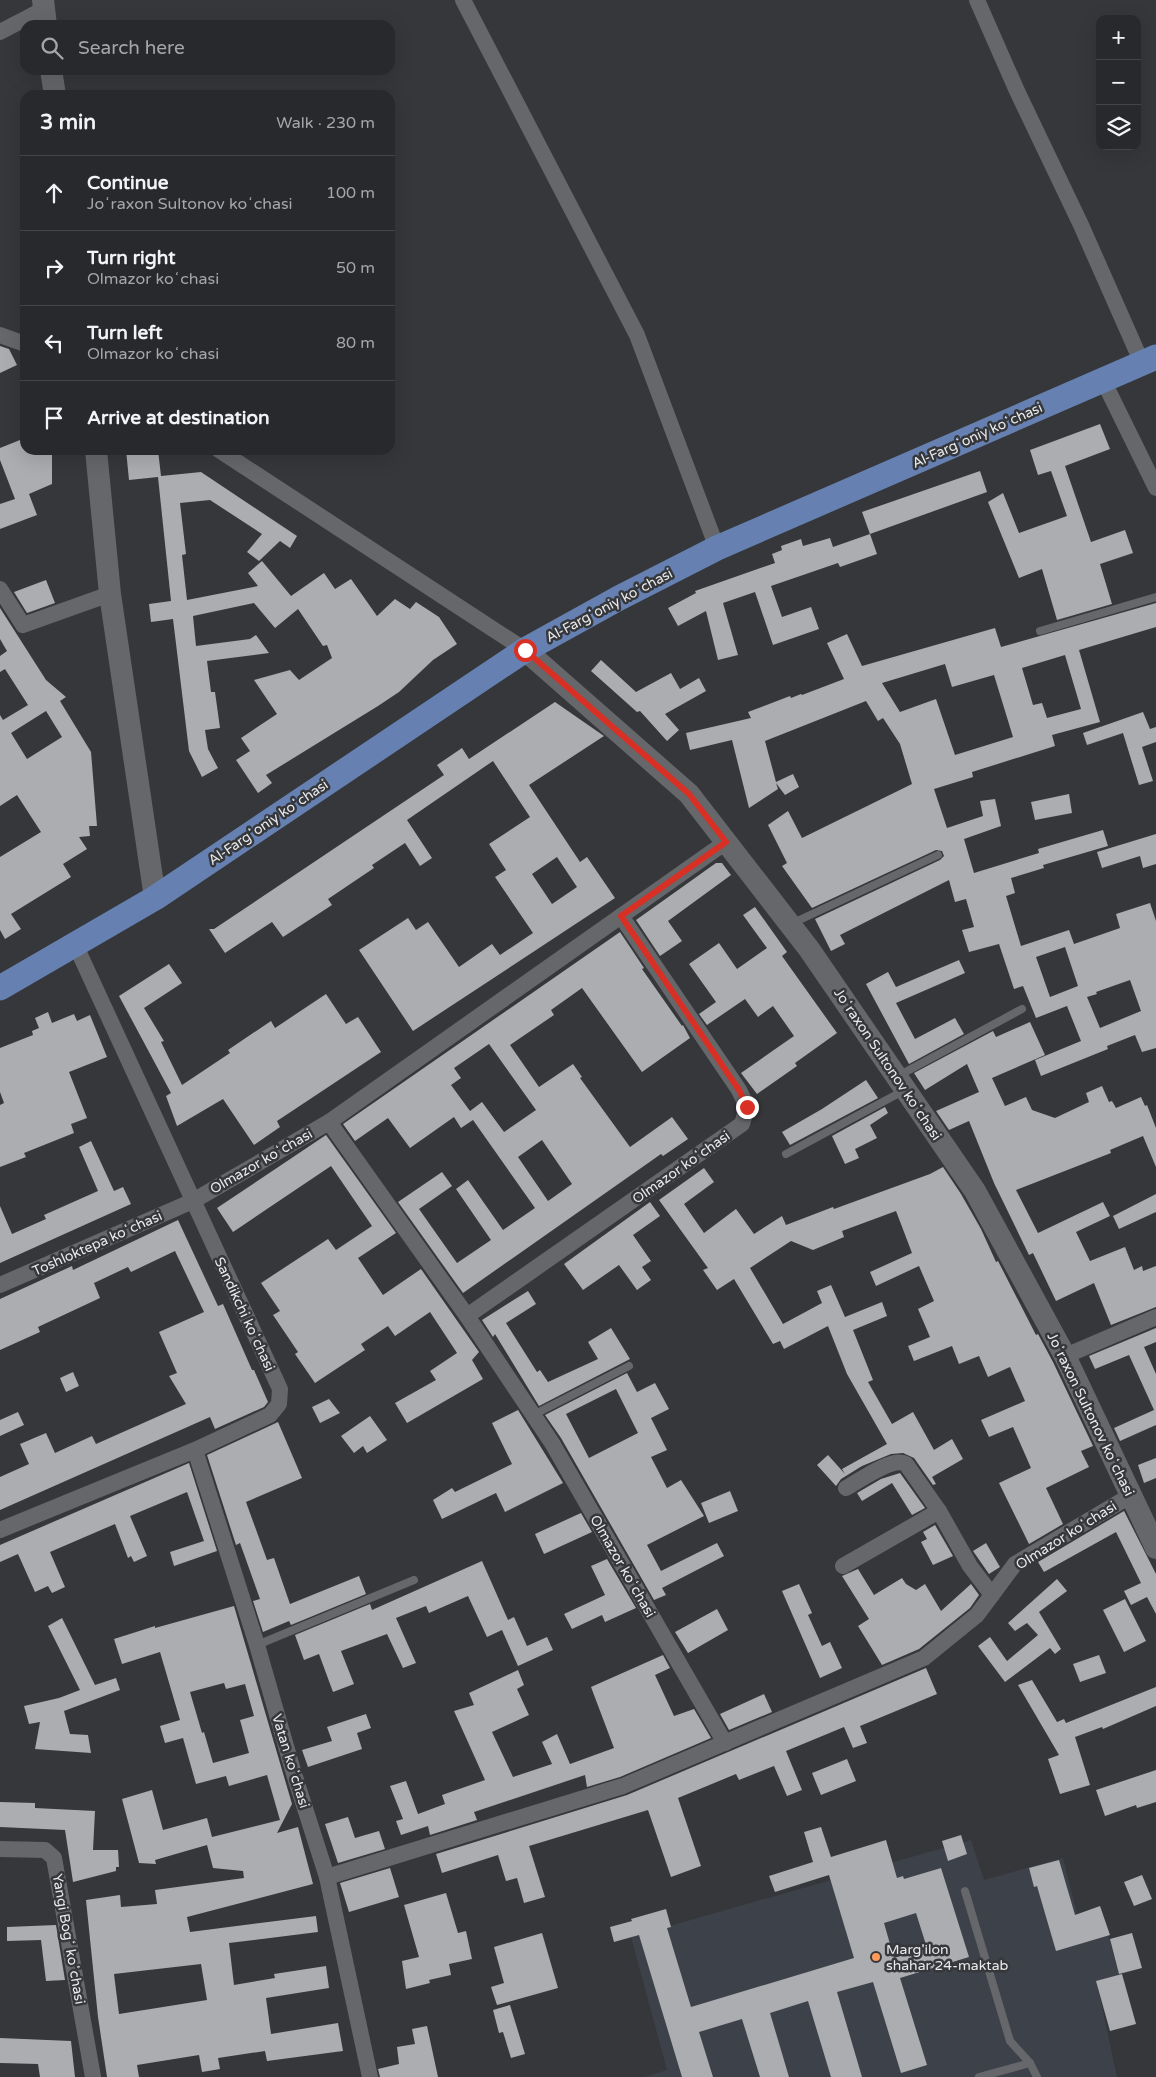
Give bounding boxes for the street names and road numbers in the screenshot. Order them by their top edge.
street label: Al-Fargʻoniy koʻchasi [909,399,1045,472]
street label: Al-Fargʻoniy koʻchasi [543,565,675,646]
street label: Al-Fargʻoniy koʻchasi [205,776,331,869]
street label: Joʻraxon Sultonov koʻchasi [830,985,945,1144]
street label: Olmazor koʻchasi [207,1125,316,1198]
street label: Olmazor koʻchasi [629,1127,734,1208]
street label: Toshloktepa koʻchasi [30,1207,165,1280]
street label: Sandikchi koʻchasi [211,1255,278,1374]
street label: Joʻraxon Sultonov koʻchasi [1043,1330,1138,1499]
street label: Olmazor koʻchasi [1013,1498,1120,1573]
street label: Olmazor koʻchasi [586,1512,659,1621]
street label: Vatan koʻchasi [268,1712,313,1810]
street label: Yangi Bogʻ koʻchasi [49,1873,88,2006]

